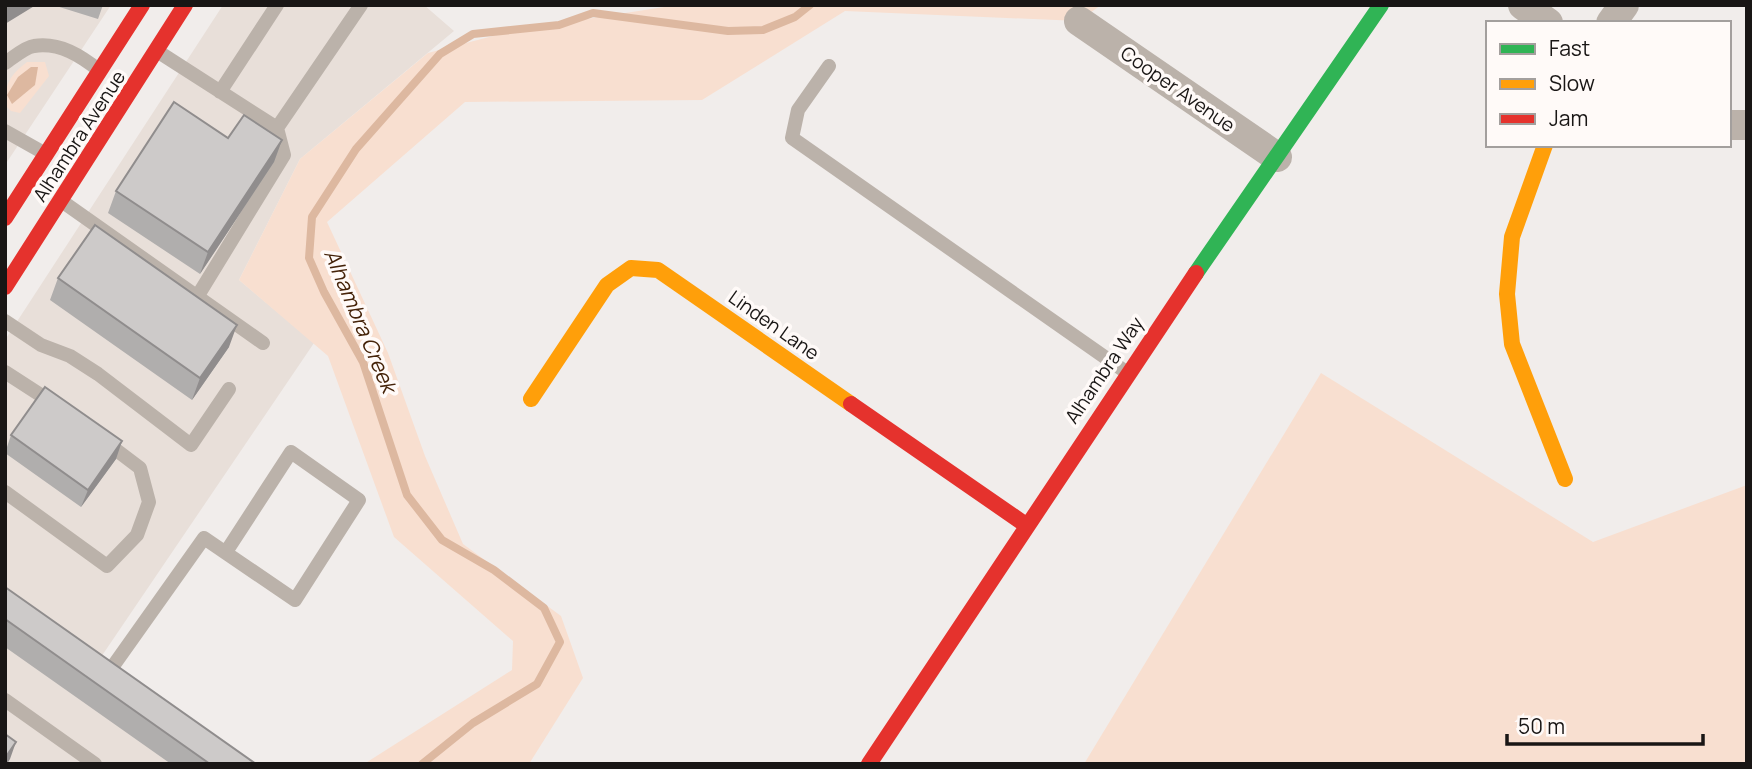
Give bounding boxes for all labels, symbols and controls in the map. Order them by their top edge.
legend [1486,21,1731,147]
text: Fast [1549,34,1590,62]
street label: Cooper Avenue [1116,40,1240,138]
street label: Alhambra Avenue [27,65,131,207]
text: Slow [1549,69,1595,97]
text: Jam [1549,104,1588,132]
water label: Alhambra Creek [318,245,405,399]
street label: Linden Lane [723,284,825,366]
street label: Alhambra Way [1059,312,1149,428]
scale bar [1507,702,1703,746]
text: 50 m [1518,712,1565,740]

